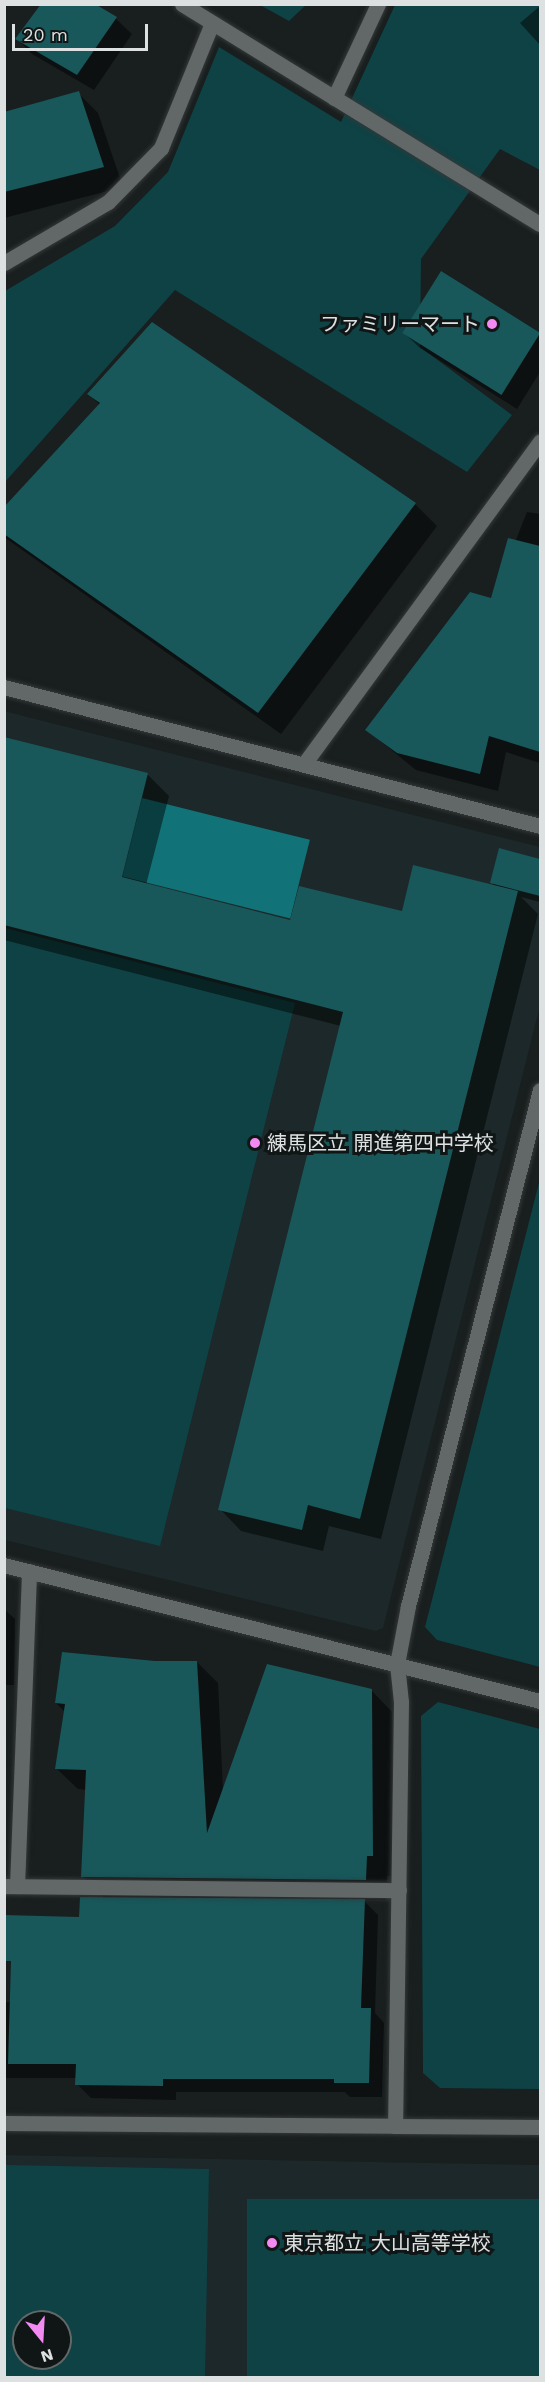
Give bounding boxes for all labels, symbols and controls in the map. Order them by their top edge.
scale bar [15,12,152,50]
text: 20 m [23,24,68,45]
place label: ファミリーマート [320,312,480,336]
marker: ファミリーマート [485,317,499,331]
place label: 練馬区立 開進第四中学校 [267,1131,494,1155]
marker: 練馬区立 開進第四中学校 [248,1136,262,1150]
place label: 東京都立 大山高等学校 [284,2231,491,2255]
marker: 東京都立 大山高等学校 [265,2236,279,2250]
north arrow [12,2310,72,2370]
text: N [39,2345,56,2367]

